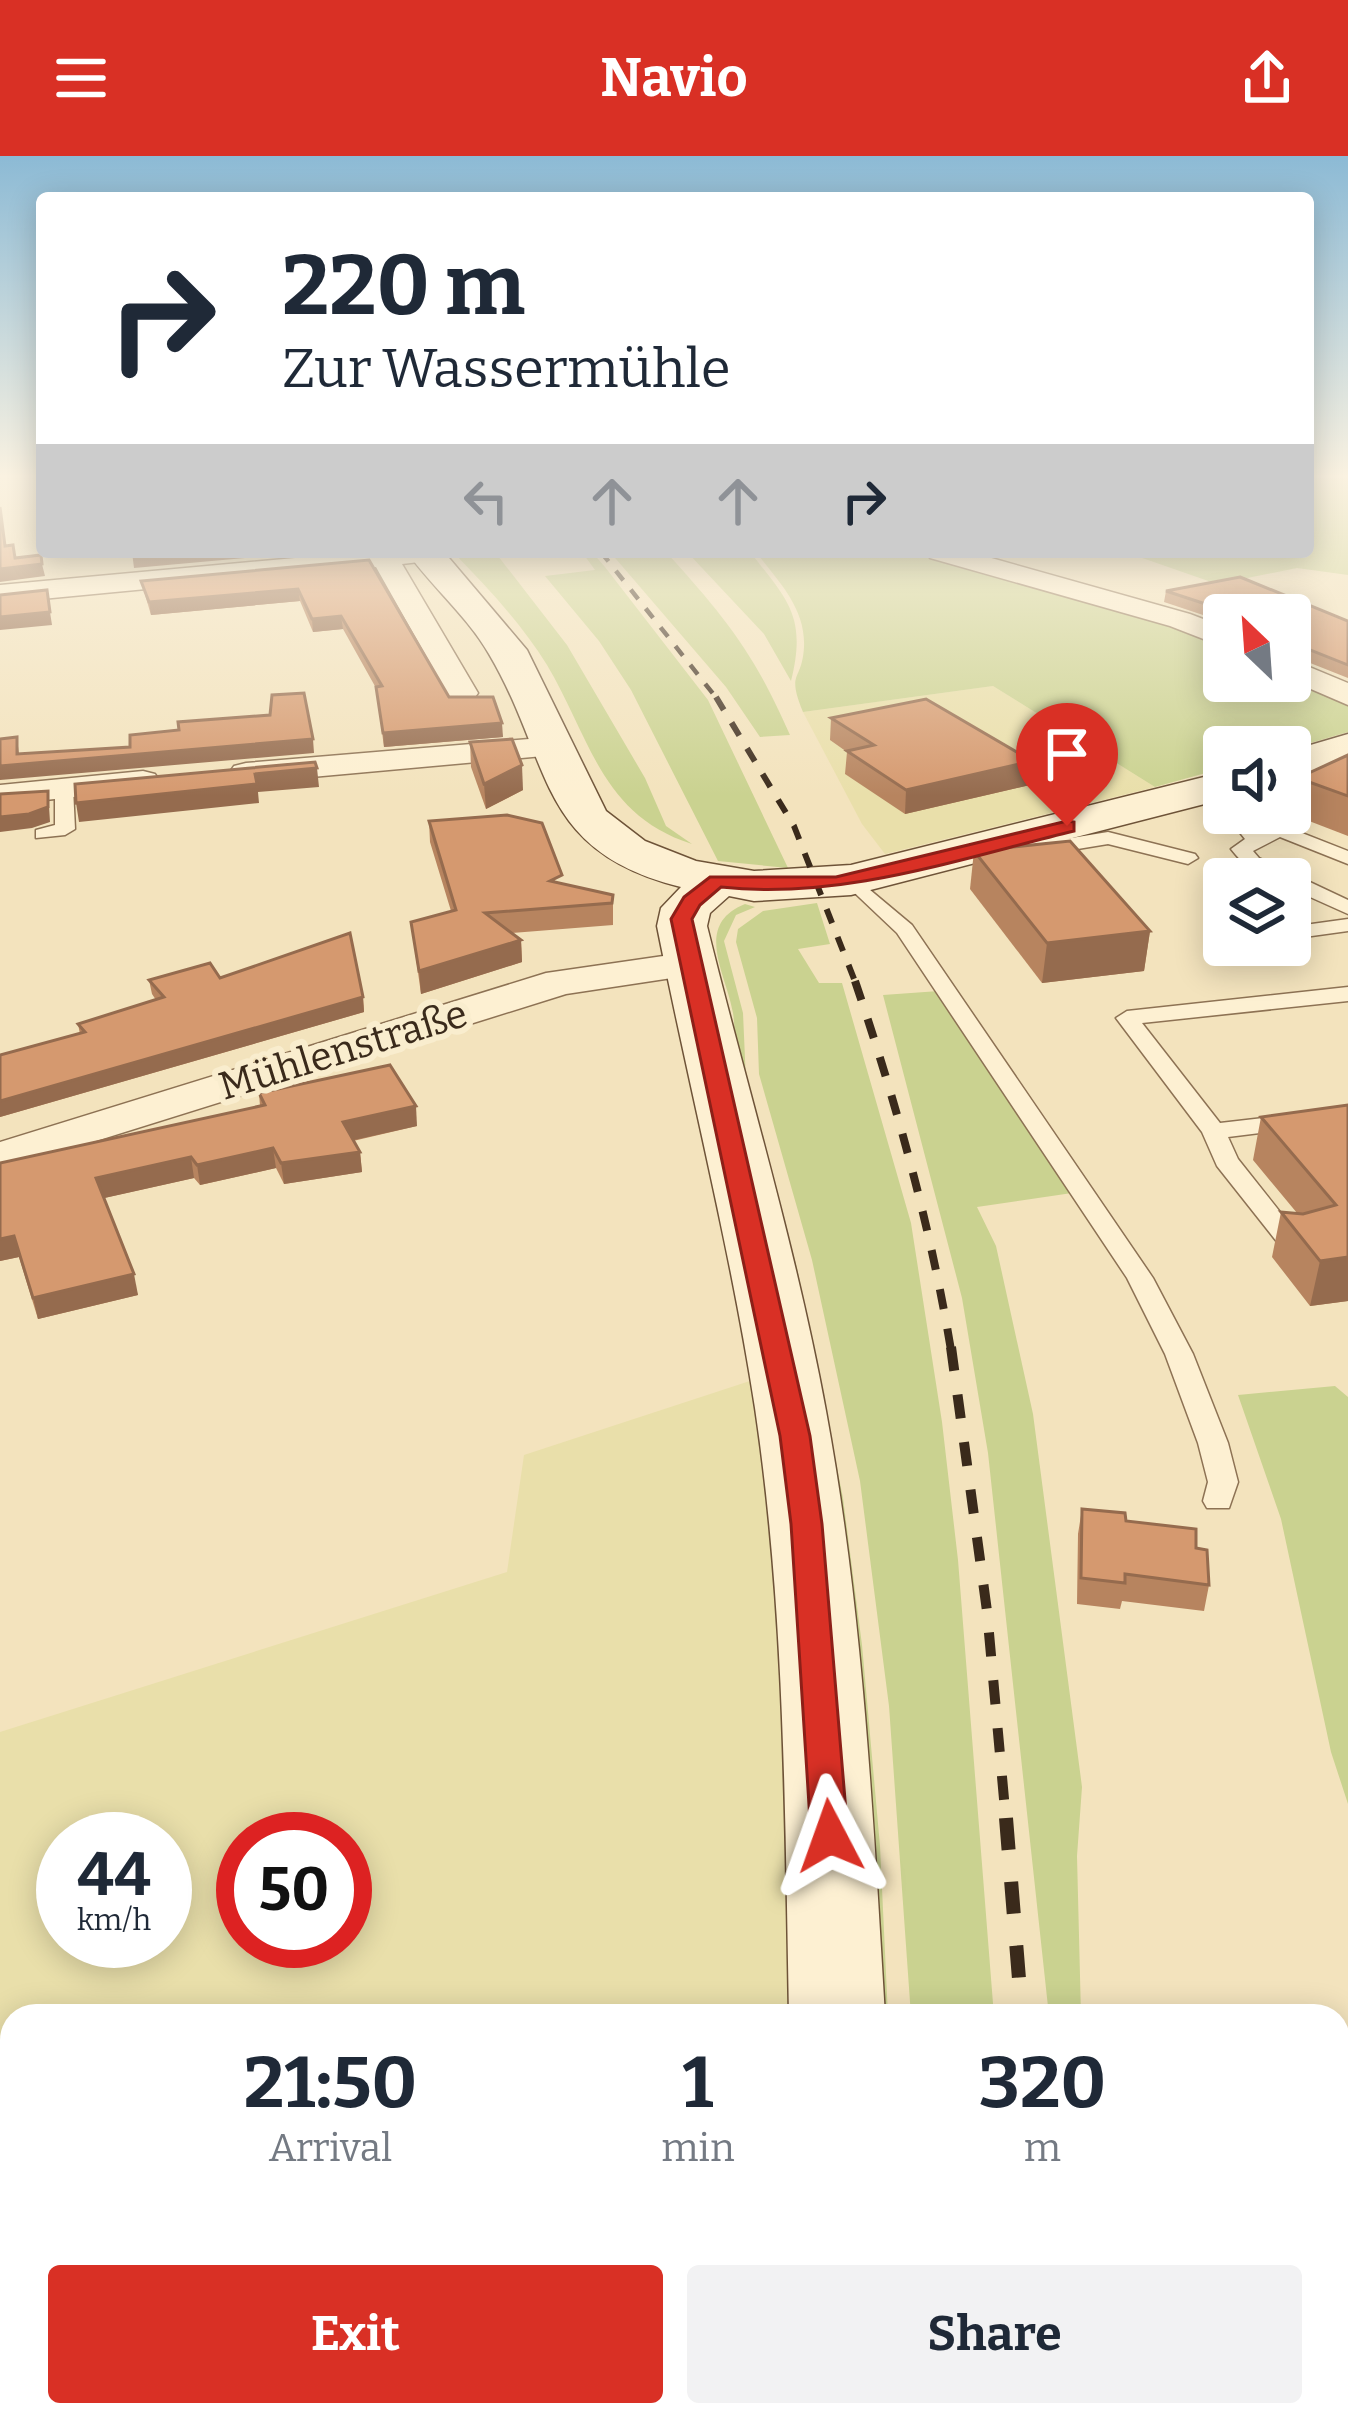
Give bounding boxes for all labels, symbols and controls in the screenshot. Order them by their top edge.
icon: menu [48,45,114,111]
icon: share [1234,45,1300,111]
text: Navio [600,46,748,110]
text: 220 m [282,235,525,336]
icon: right [84,240,240,396]
text: Zur Wassermühle [282,337,731,401]
icon: left [453,468,519,534]
icon: ahead [579,468,645,534]
icon: ahead [705,468,771,534]
icon: right [831,468,897,534]
north arrow [1203,594,1311,702]
map controls [1203,594,1311,966]
pin [1016,703,1118,826]
icon: arrive [1034,721,1100,787]
button: sound [1203,726,1311,834]
button: layers [1203,858,1311,966]
street label: Mühlenstraße [213,990,473,1110]
position arrow [767,1773,893,1899]
speed limit sign: 50 [216,1812,372,1968]
text: 44 [77,1839,151,1911]
text: km/h [77,1902,151,1938]
text: 21:50 [244,2040,417,2126]
text: 1 [682,2040,713,2126]
text: 320 [978,2040,1106,2126]
text: Arrival [269,2125,392,2171]
text: min [661,2125,735,2171]
text: m [1024,2125,1061,2171]
button: Exit [48,2265,663,2403]
button: Share [687,2265,1302,2403]

